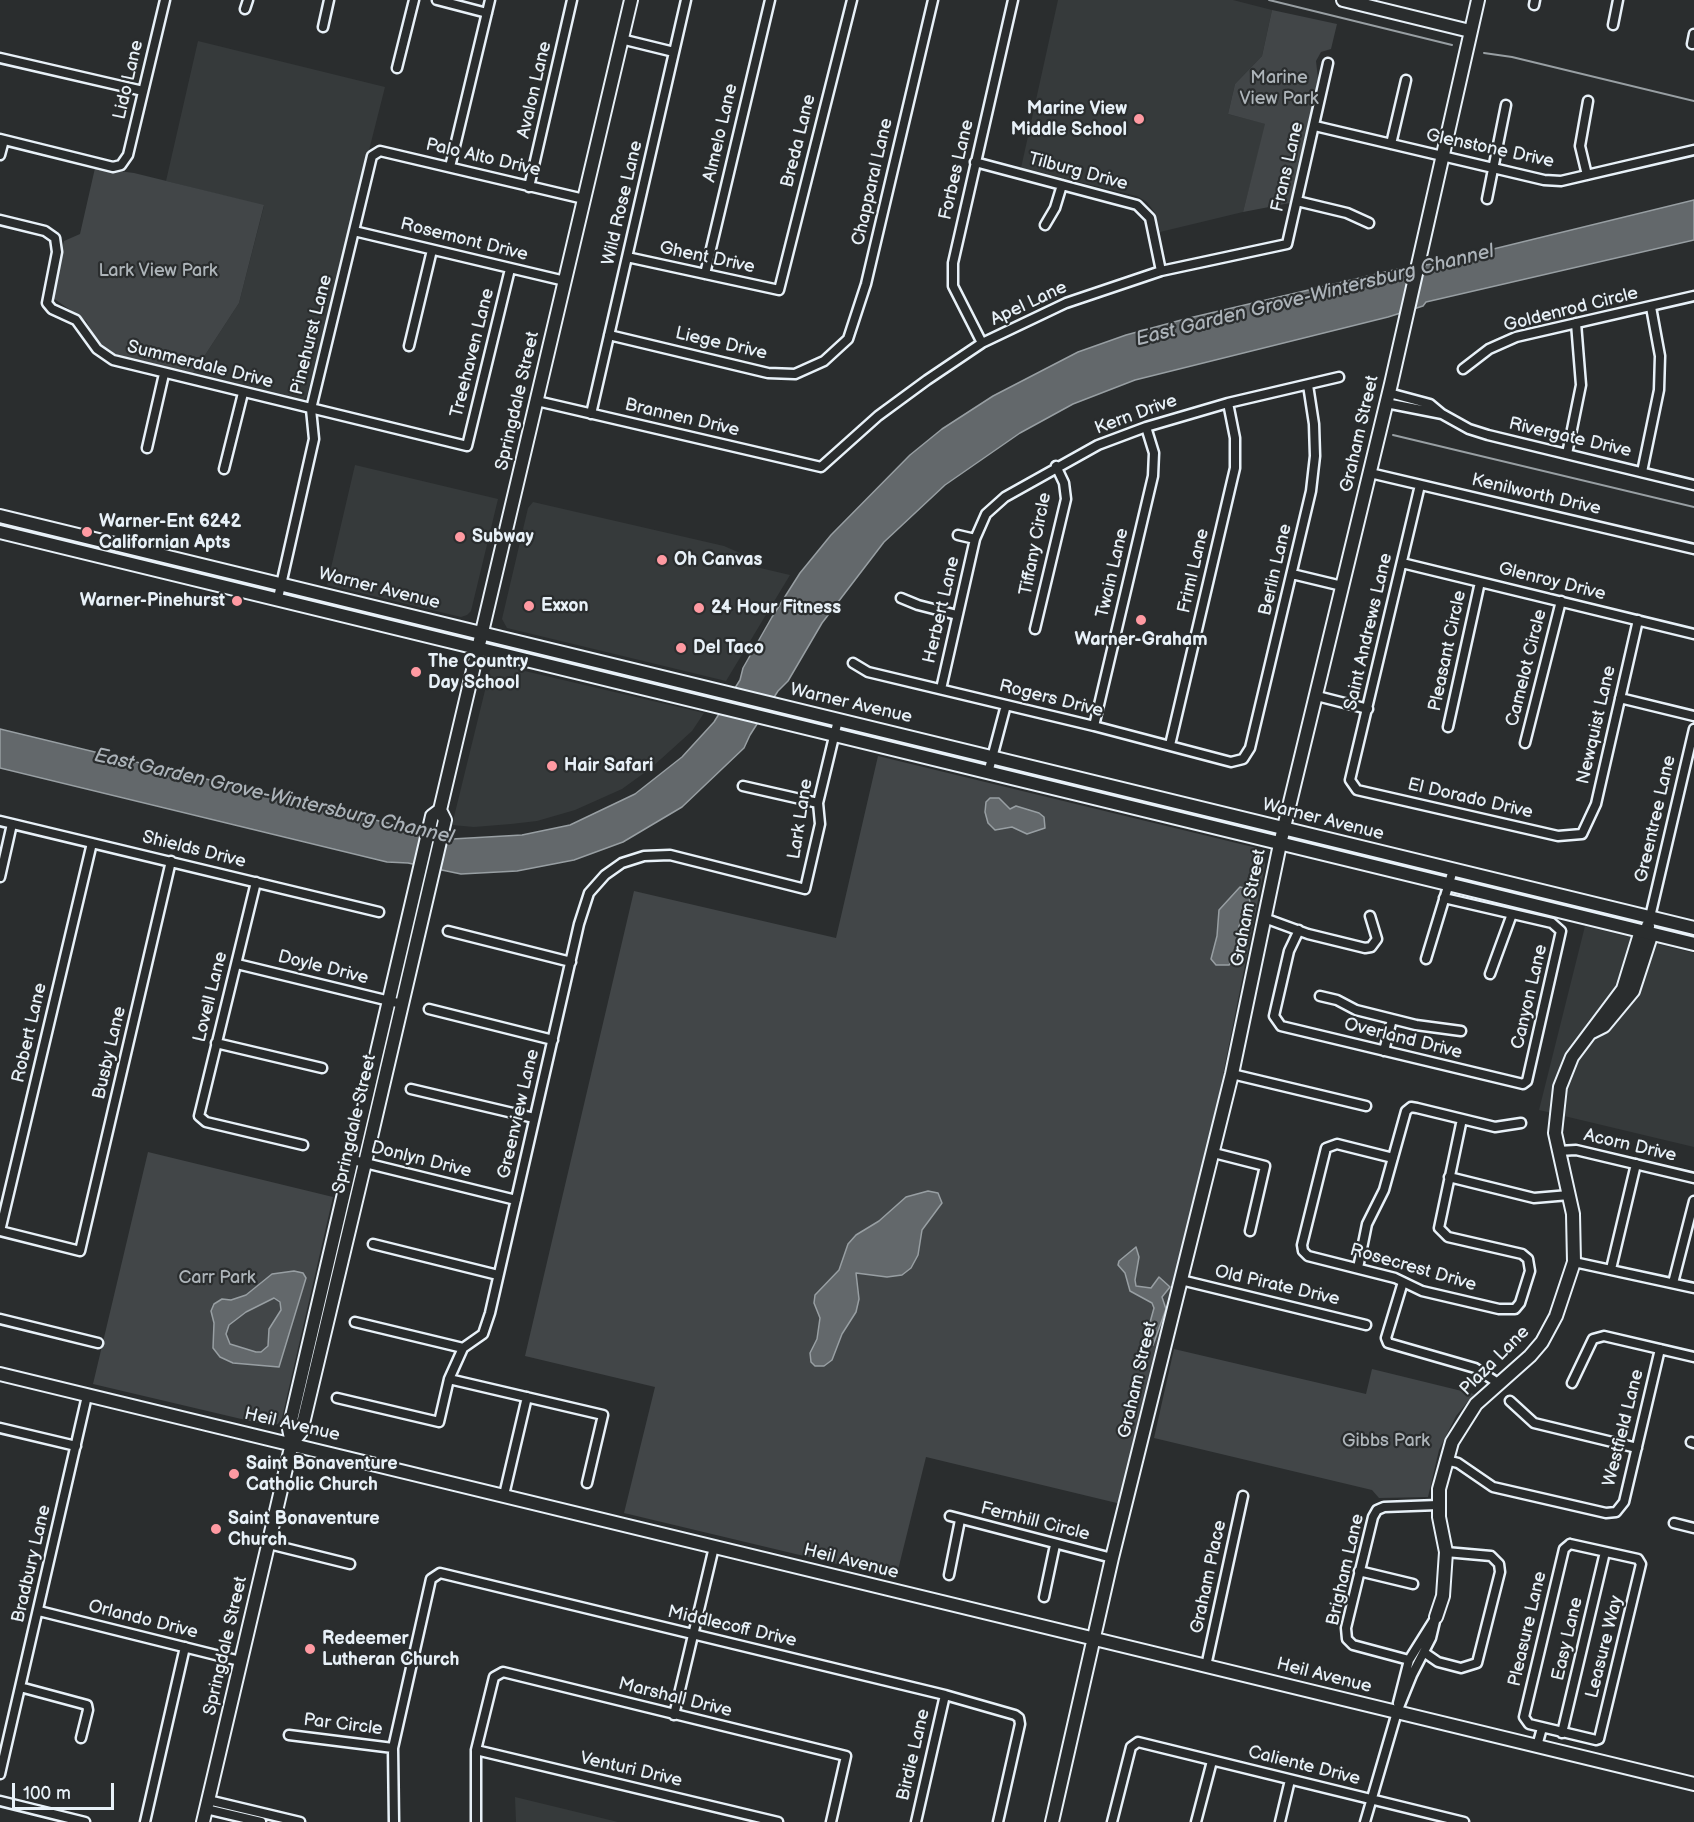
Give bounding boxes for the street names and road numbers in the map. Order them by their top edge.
street label: Lido Lane [109,38,149,122]
street label: Avalon Lane [513,39,557,141]
street label: Almelo Lane [699,82,743,184]
street label: Breda Lane [777,92,821,190]
street label: Chapparal Lane [848,116,898,248]
street label: Forbes Lane [935,118,979,222]
street label: Frans Lane [1267,120,1309,214]
street label: Glenstone Drive [1424,125,1556,173]
street label: Palo Alto Drive [423,134,543,182]
street label: Wild Rose Lane [598,139,648,267]
street label: Tilburg Drive [1026,148,1130,196]
street label: Rosemont Drive [398,214,530,266]
street label: Ghent Drive [657,237,757,279]
street label: Pinehurst Lane [287,273,337,397]
street label: Apel Lane [987,277,1071,331]
street label: Goldenrod Circle [1502,283,1640,337]
street label: Treehaven Lane [446,286,500,420]
street label: Liege Drive [673,323,769,365]
street label: Springdale Street [492,329,544,473]
street label: Summerdale Drive [125,336,275,394]
street label: Graham Street [1336,374,1384,494]
street label: Kern Drive [1092,390,1180,440]
street label: Brannen Drive [623,394,741,442]
street label: Rivergate Drive [1507,413,1633,463]
street label: Kenilworth Drive [1469,470,1603,520]
street label: Tiffany Circle [1015,491,1057,597]
street label: Berlin Lane [1255,522,1297,618]
street label: Twain Lane [1092,526,1134,620]
street label: Friml Lane [1174,527,1214,615]
street label: Saint Andrews Lane [1340,551,1398,713]
street label: Herbert Lane [919,554,965,666]
street label: Glenroy Drive [1496,558,1608,606]
street label: Warner Avenue [316,563,442,615]
street label: Pleasant Circle [1425,589,1471,713]
street label: Camelot Circle [1502,607,1552,729]
street label: Newquist Lane [1573,664,1621,786]
street label: Rogers Drive [997,676,1105,722]
street label: Warner Avenue [788,679,914,729]
street label: Greentree Lane [1631,753,1681,885]
street label: El Dorado Drive [1405,774,1535,824]
street label: Lark Lane [784,777,818,861]
street label: Warner Avenue [1260,794,1386,846]
street label: Shields Drive [140,827,248,873]
street label: Graham Street [1227,847,1271,969]
street label: Canyon Lane [1507,943,1553,1051]
street label: Doyle Drive [275,946,371,990]
street label: Lovell Lane [189,949,233,1045]
street label: Robert Lane [8,981,52,1085]
street label: Busby Lane [89,1004,131,1102]
street label: Overland Drive [1342,1014,1464,1064]
street label: Greenview Lane [494,1047,544,1181]
street label: Springdale Street [329,1052,381,1196]
street label: Acorn Drive [1582,1125,1678,1167]
street label: Donlyn Drive [369,1137,473,1183]
street label: Rosecrest Drive [1347,1240,1479,1296]
street label: Old Pirate Drive [1212,1261,1342,1311]
street label: Graham Street [1114,1320,1162,1440]
street label: Plaza Lane [1456,1322,1534,1400]
street label: Westfield Lane [1599,1367,1649,1489]
street label: Heil Avenue [242,1404,342,1446]
street label: Fernhill Circle [978,1498,1092,1546]
street label: Bradbury Lane [8,1503,56,1625]
street label: Brigham Lane [1323,1512,1369,1628]
street label: Graham Place [1186,1518,1232,1636]
street label: Heil Avenue [801,1540,901,1584]
street label: Pleasure Lane [1504,1569,1552,1689]
street label: Springdale Street [200,1574,252,1718]
street label: Leasure Way [1582,1593,1628,1701]
street label: Easy Lane [1548,1595,1588,1683]
street label: Orlando Drive [86,1596,200,1644]
street label: Middlecoff Drive [665,1602,799,1652]
street label: Heil Avenue [1274,1654,1374,1698]
street label: Marshall Drive [616,1673,734,1723]
street label: Birdie Lane [893,1707,935,1803]
street label: Par Circle [302,1709,384,1741]
street label: Caliente Drive [1246,1742,1362,1790]
street label: Venturi Drive [578,1748,684,1792]

